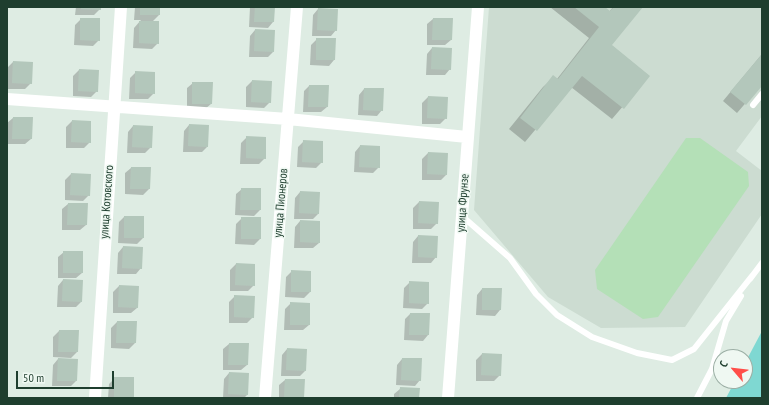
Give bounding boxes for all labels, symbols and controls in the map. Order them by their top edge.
street label: улица Котовского [97,165,117,239]
street label: улица Пионеров [271,168,291,238]
street label: улица Фрунзе [454,173,472,233]
north arrow [713,349,753,389]
text: С [716,358,731,369]
scale bar [18,363,116,389]
text: 50 m [23,370,44,385]

